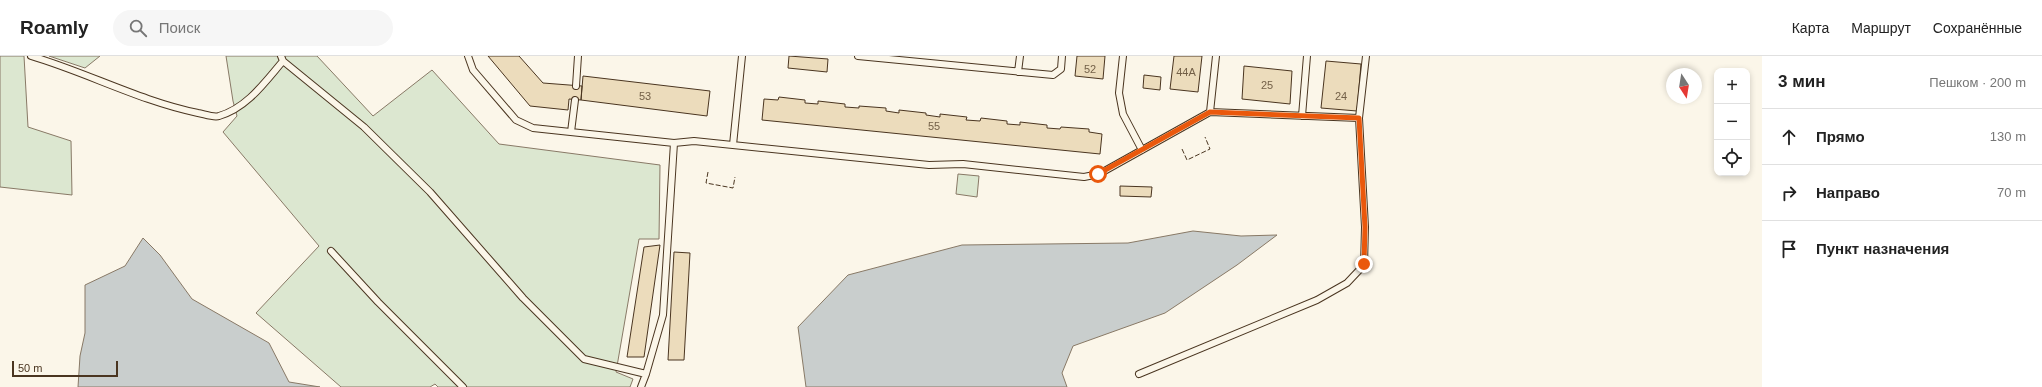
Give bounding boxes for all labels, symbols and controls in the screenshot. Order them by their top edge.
search box [113,10,393,46]
text: Roamly [20,17,89,38]
icon: search [127,17,149,39]
text: Поиск [159,19,200,36]
text: Карта [1792,20,1829,36]
text: Маршрут [1851,20,1911,36]
text: Сохранённые [1933,20,2022,36]
house number: 52 [1084,63,1096,75]
house number: 44А [1176,66,1196,78]
north arrow [1666,68,1702,104]
map controls [1714,68,1750,176]
button: + [1714,68,1750,104]
text: 3 мин [1778,72,1825,91]
text: Пешком · 200 m [1929,75,2026,90]
house number: 25 [1261,79,1273,91]
house number: 53 [639,90,651,102]
house number: 24 [1335,90,1347,102]
button: − [1714,104,1750,140]
house number: 55 [928,120,940,132]
icon: ahead [1778,126,1800,148]
text: Прямо [1816,128,1865,145]
text: 130 m [1990,129,2026,144]
button: locate [1714,140,1750,176]
route start [1089,165,1107,183]
icon: right [1778,182,1800,204]
text: Направо [1816,184,1880,201]
text: 70 m [1997,185,2026,200]
icon: arrive [1778,238,1800,260]
text: Пункт назначения [1816,240,1949,257]
route end [1355,255,1373,273]
scale bar [12,359,118,378]
text: 50 m [18,362,42,374]

